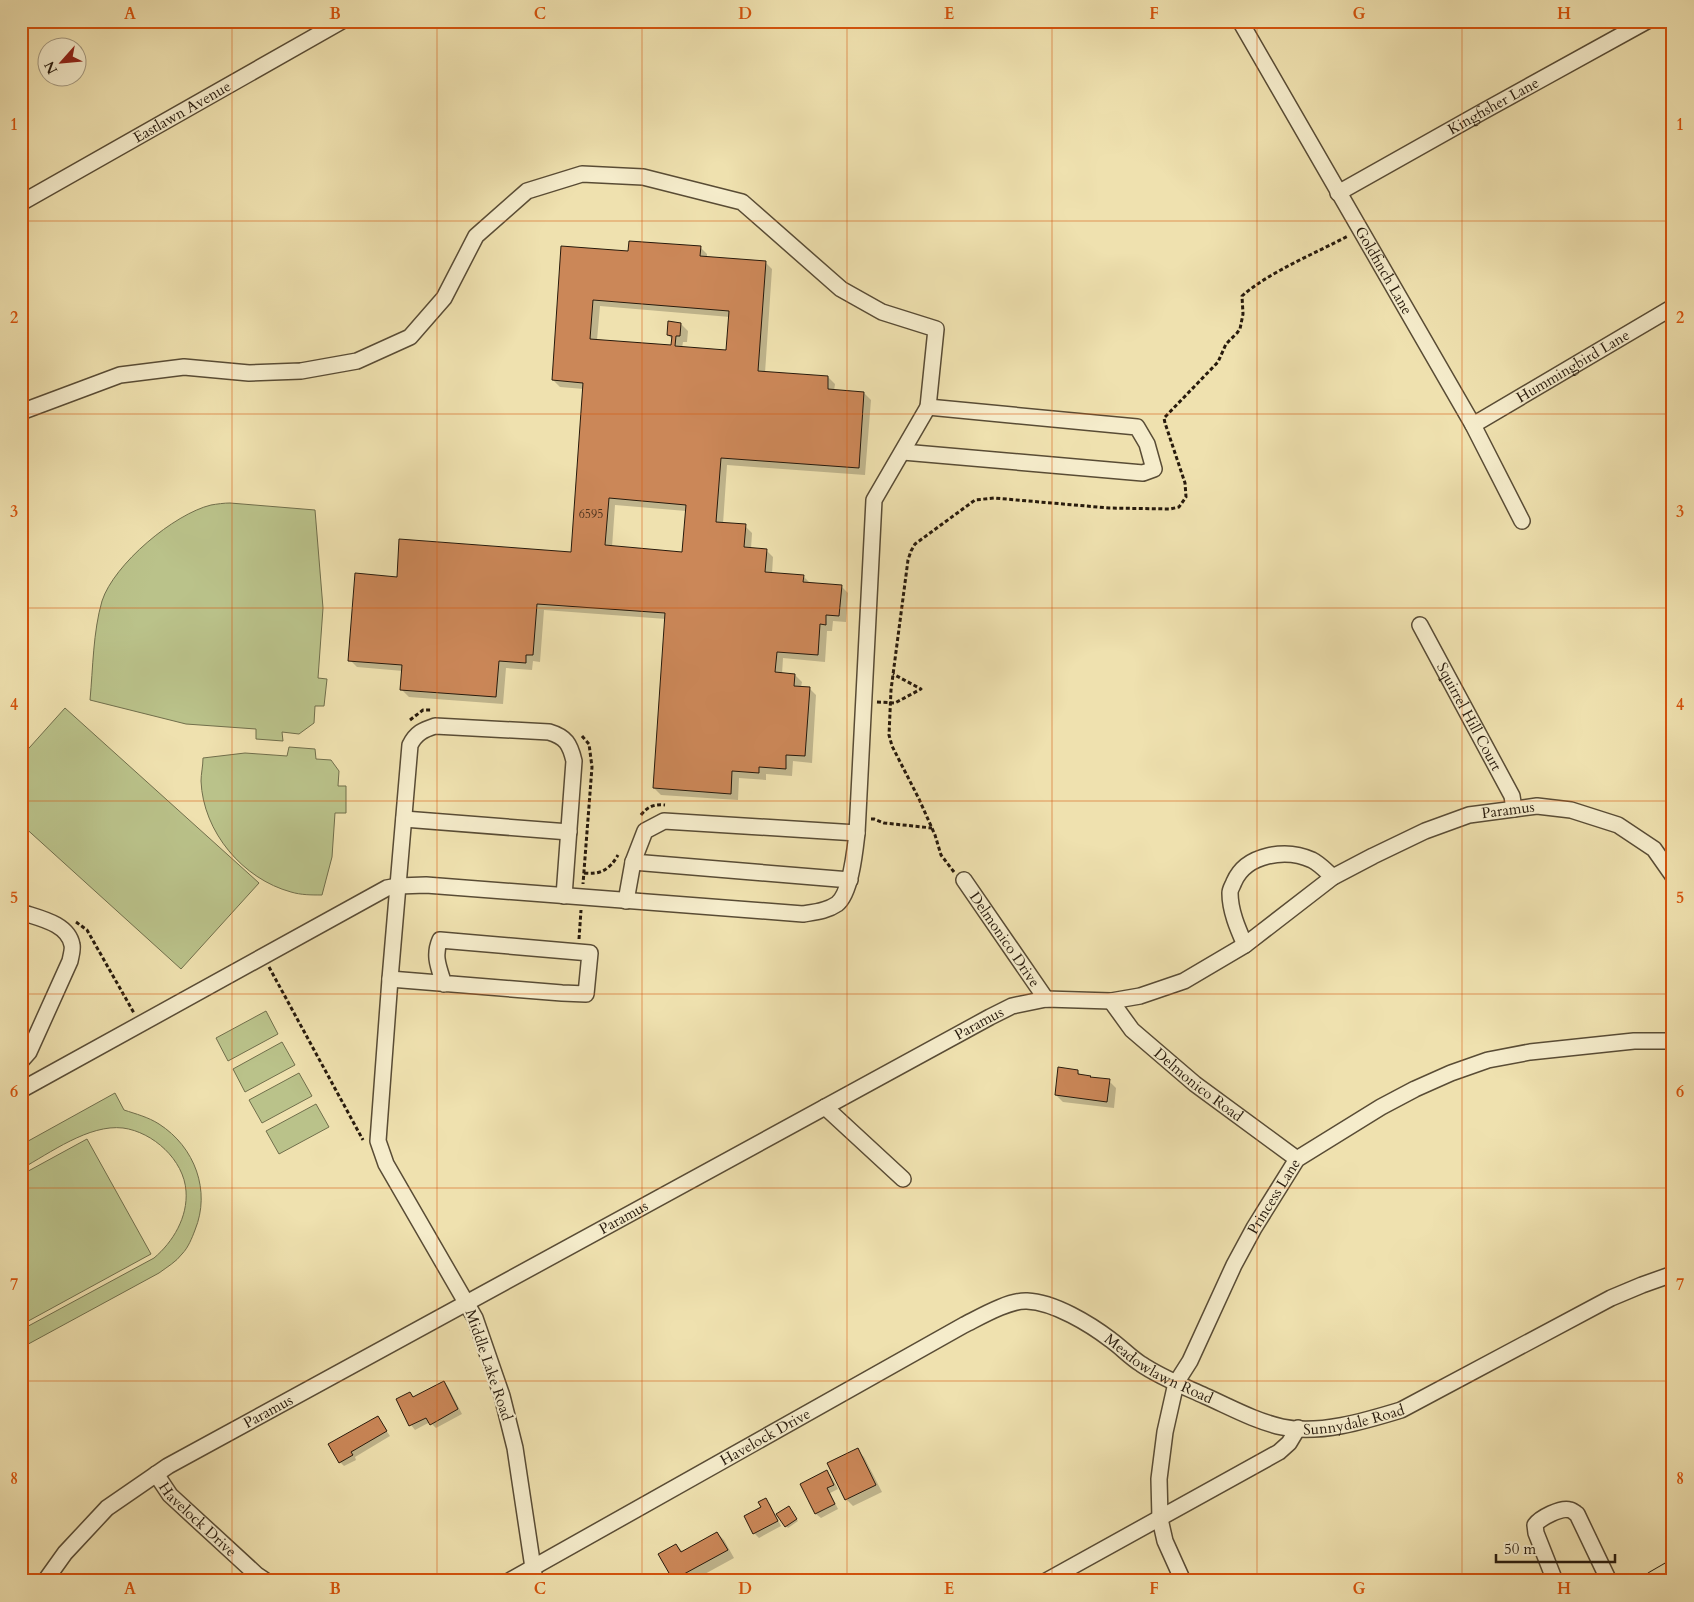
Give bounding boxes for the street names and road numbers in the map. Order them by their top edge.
street label: Kingfisher Lane [1444,73,1543,139]
street label: Eastlawn Avenue [130,76,234,147]
street label: Goldfinch Lane [1351,223,1417,318]
street label: Hummingbird Lane [1513,325,1633,407]
street label: Squirrel Hill Court [1432,659,1507,774]
street label: Paramus [1480,796,1536,823]
street label: Delmonico Drive [965,888,1045,991]
street label: Paramus [951,1002,1007,1045]
street label: Delmonico Road [1150,1043,1247,1126]
street label: Princess Lane [1243,1155,1305,1238]
street label: Paramus [595,1196,652,1239]
street label: Middle Lake Road [461,1307,517,1423]
street label: Meadowlawn Road [1101,1329,1216,1408]
street label: Paramus [240,1390,296,1433]
street label: Sunnydale Road [1303,1400,1407,1439]
street label: Havelock Drive [716,1403,814,1470]
street label: Havelock Drive [154,1478,241,1561]

